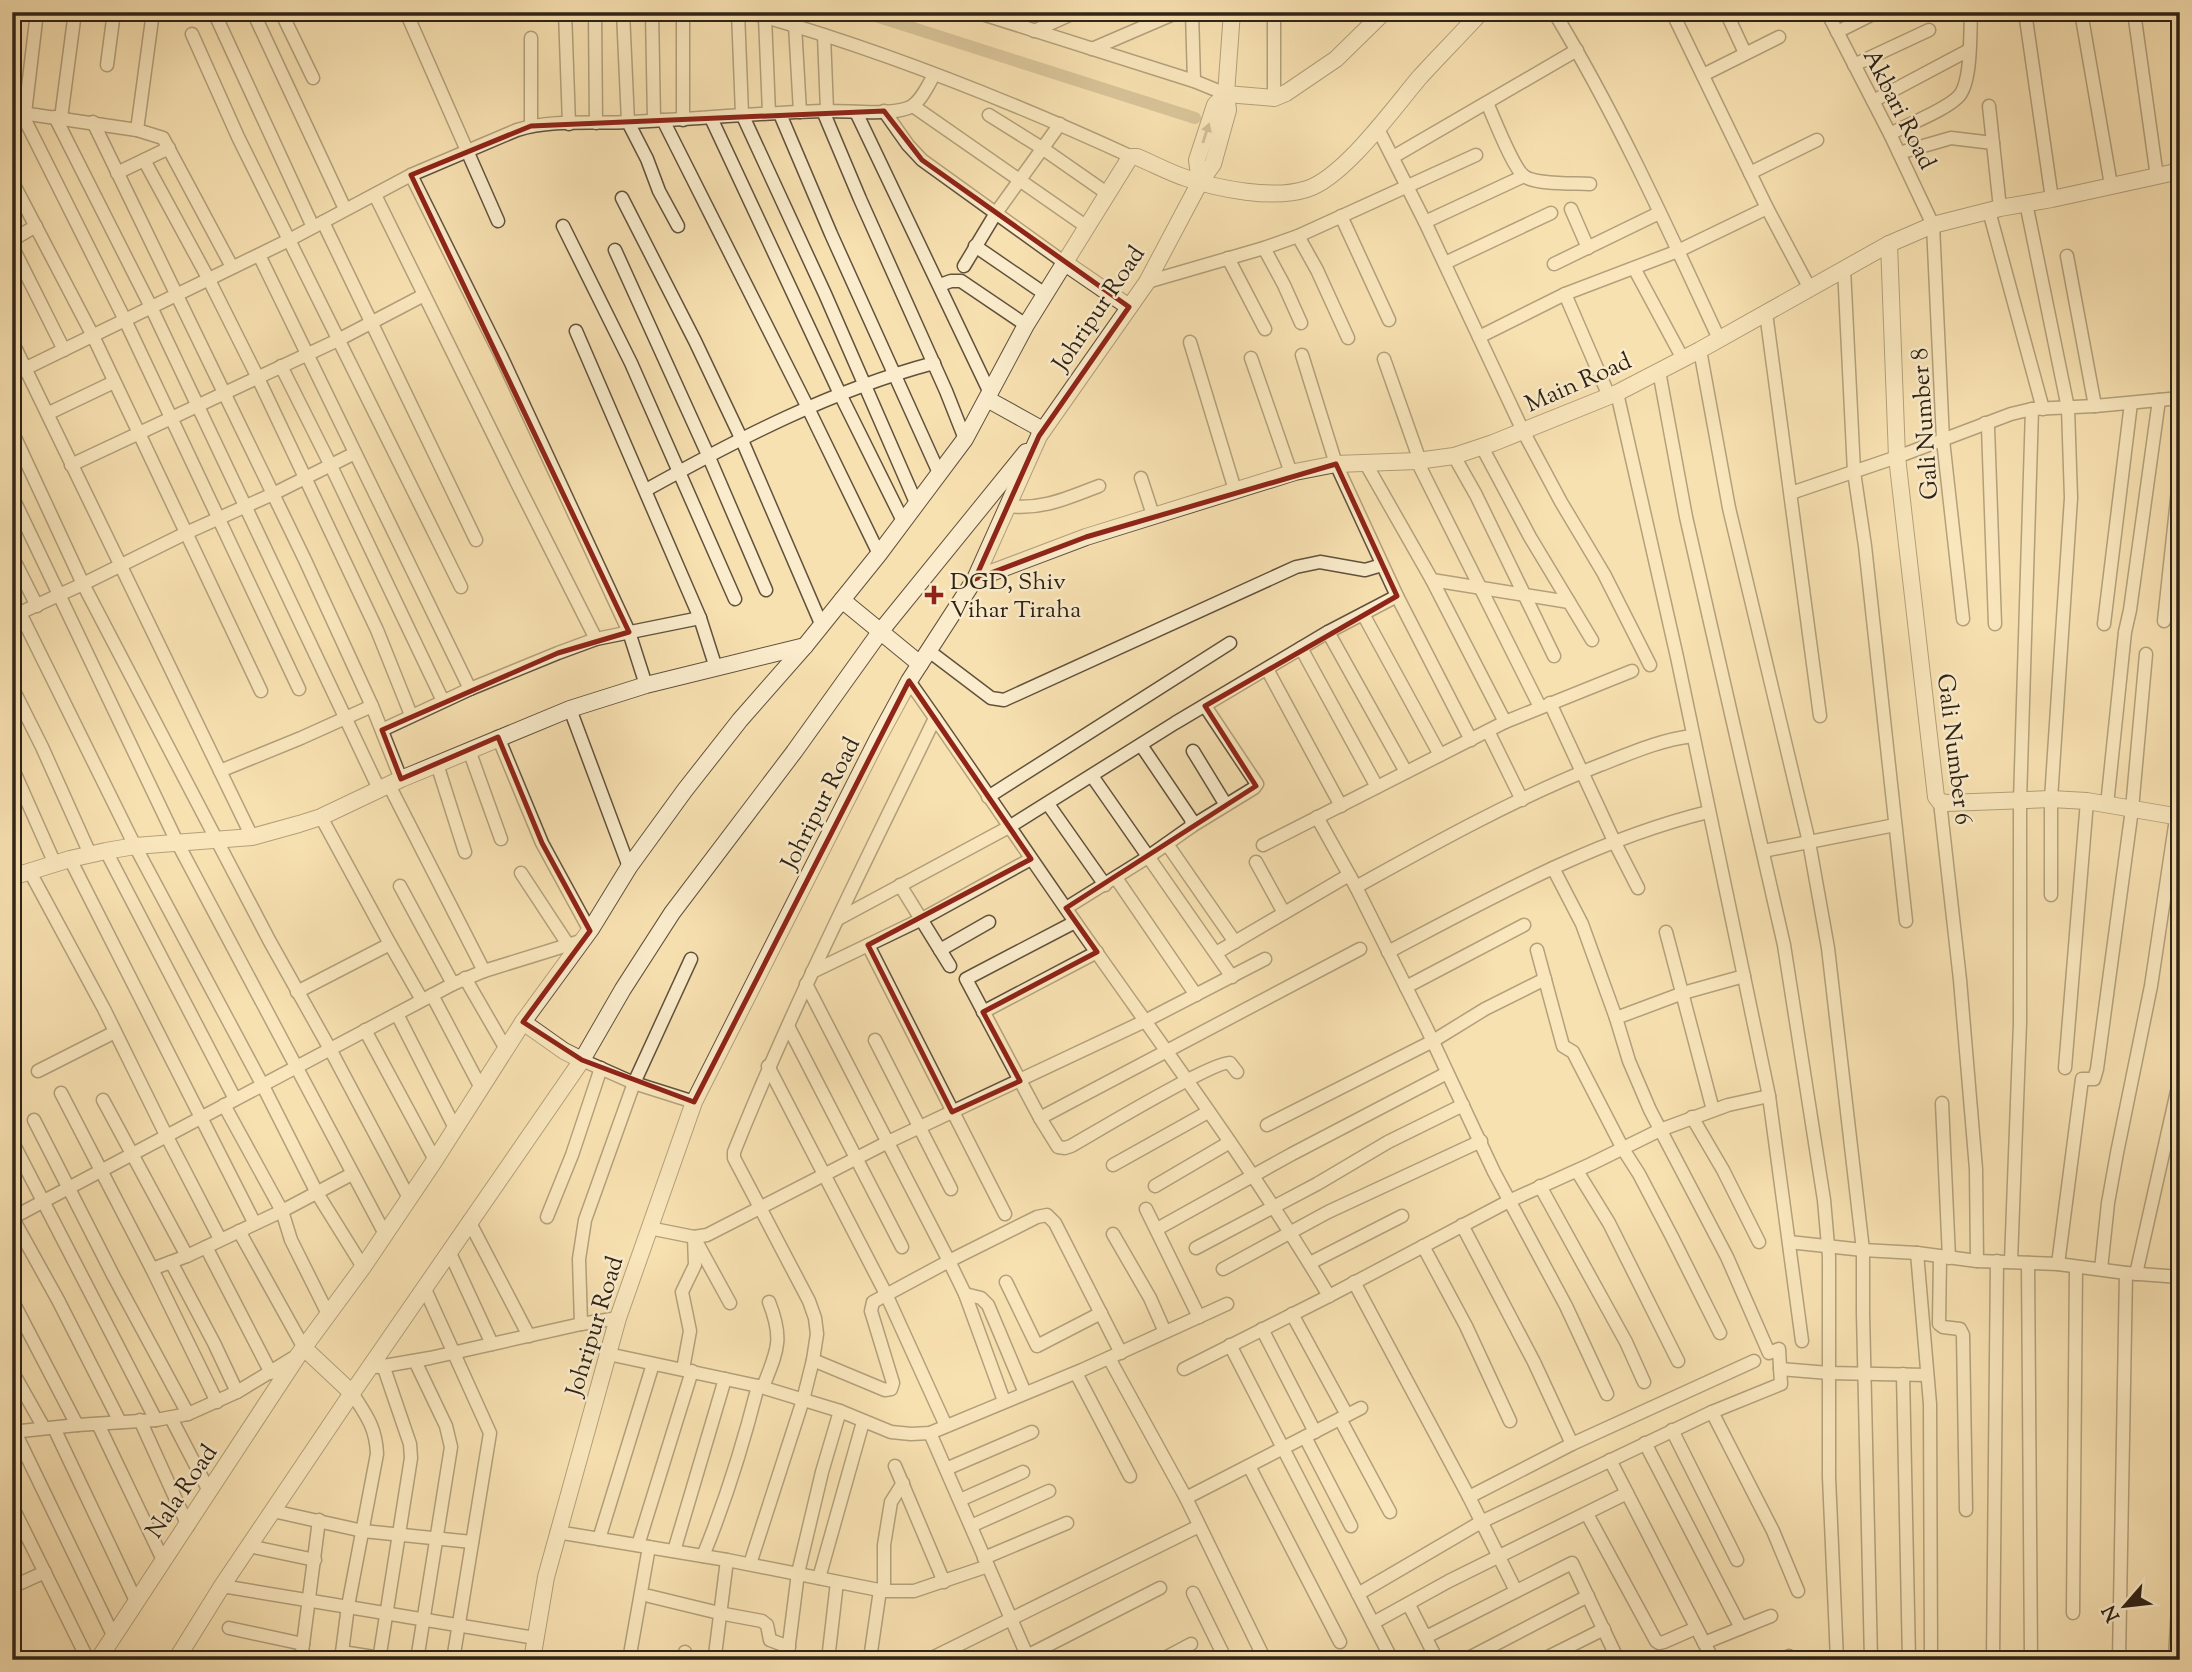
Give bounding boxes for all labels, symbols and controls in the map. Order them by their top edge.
street label: Akbari Road [1853,44,1943,176]
one-way arrow [1201,122,1212,143]
street label: Johripur Road [1044,239,1154,380]
street label: Main Road [1520,345,1638,422]
street label: Gali Number 8 [1904,347,1948,501]
place label: DGD, Shiv Vihar Tiraha [950,566,1081,628]
marker: DGD, Shiv Vihar Tiraha [924,585,944,605]
street label: Gali Number 6 [1927,672,1979,827]
street label: Johripur Road [773,731,870,878]
street label: Johripur Road [558,1252,633,1403]
street label: Nala Road [139,1438,227,1546]
north arrow [2090,1570,2160,1640]
text: N [2097,1600,2128,1626]

